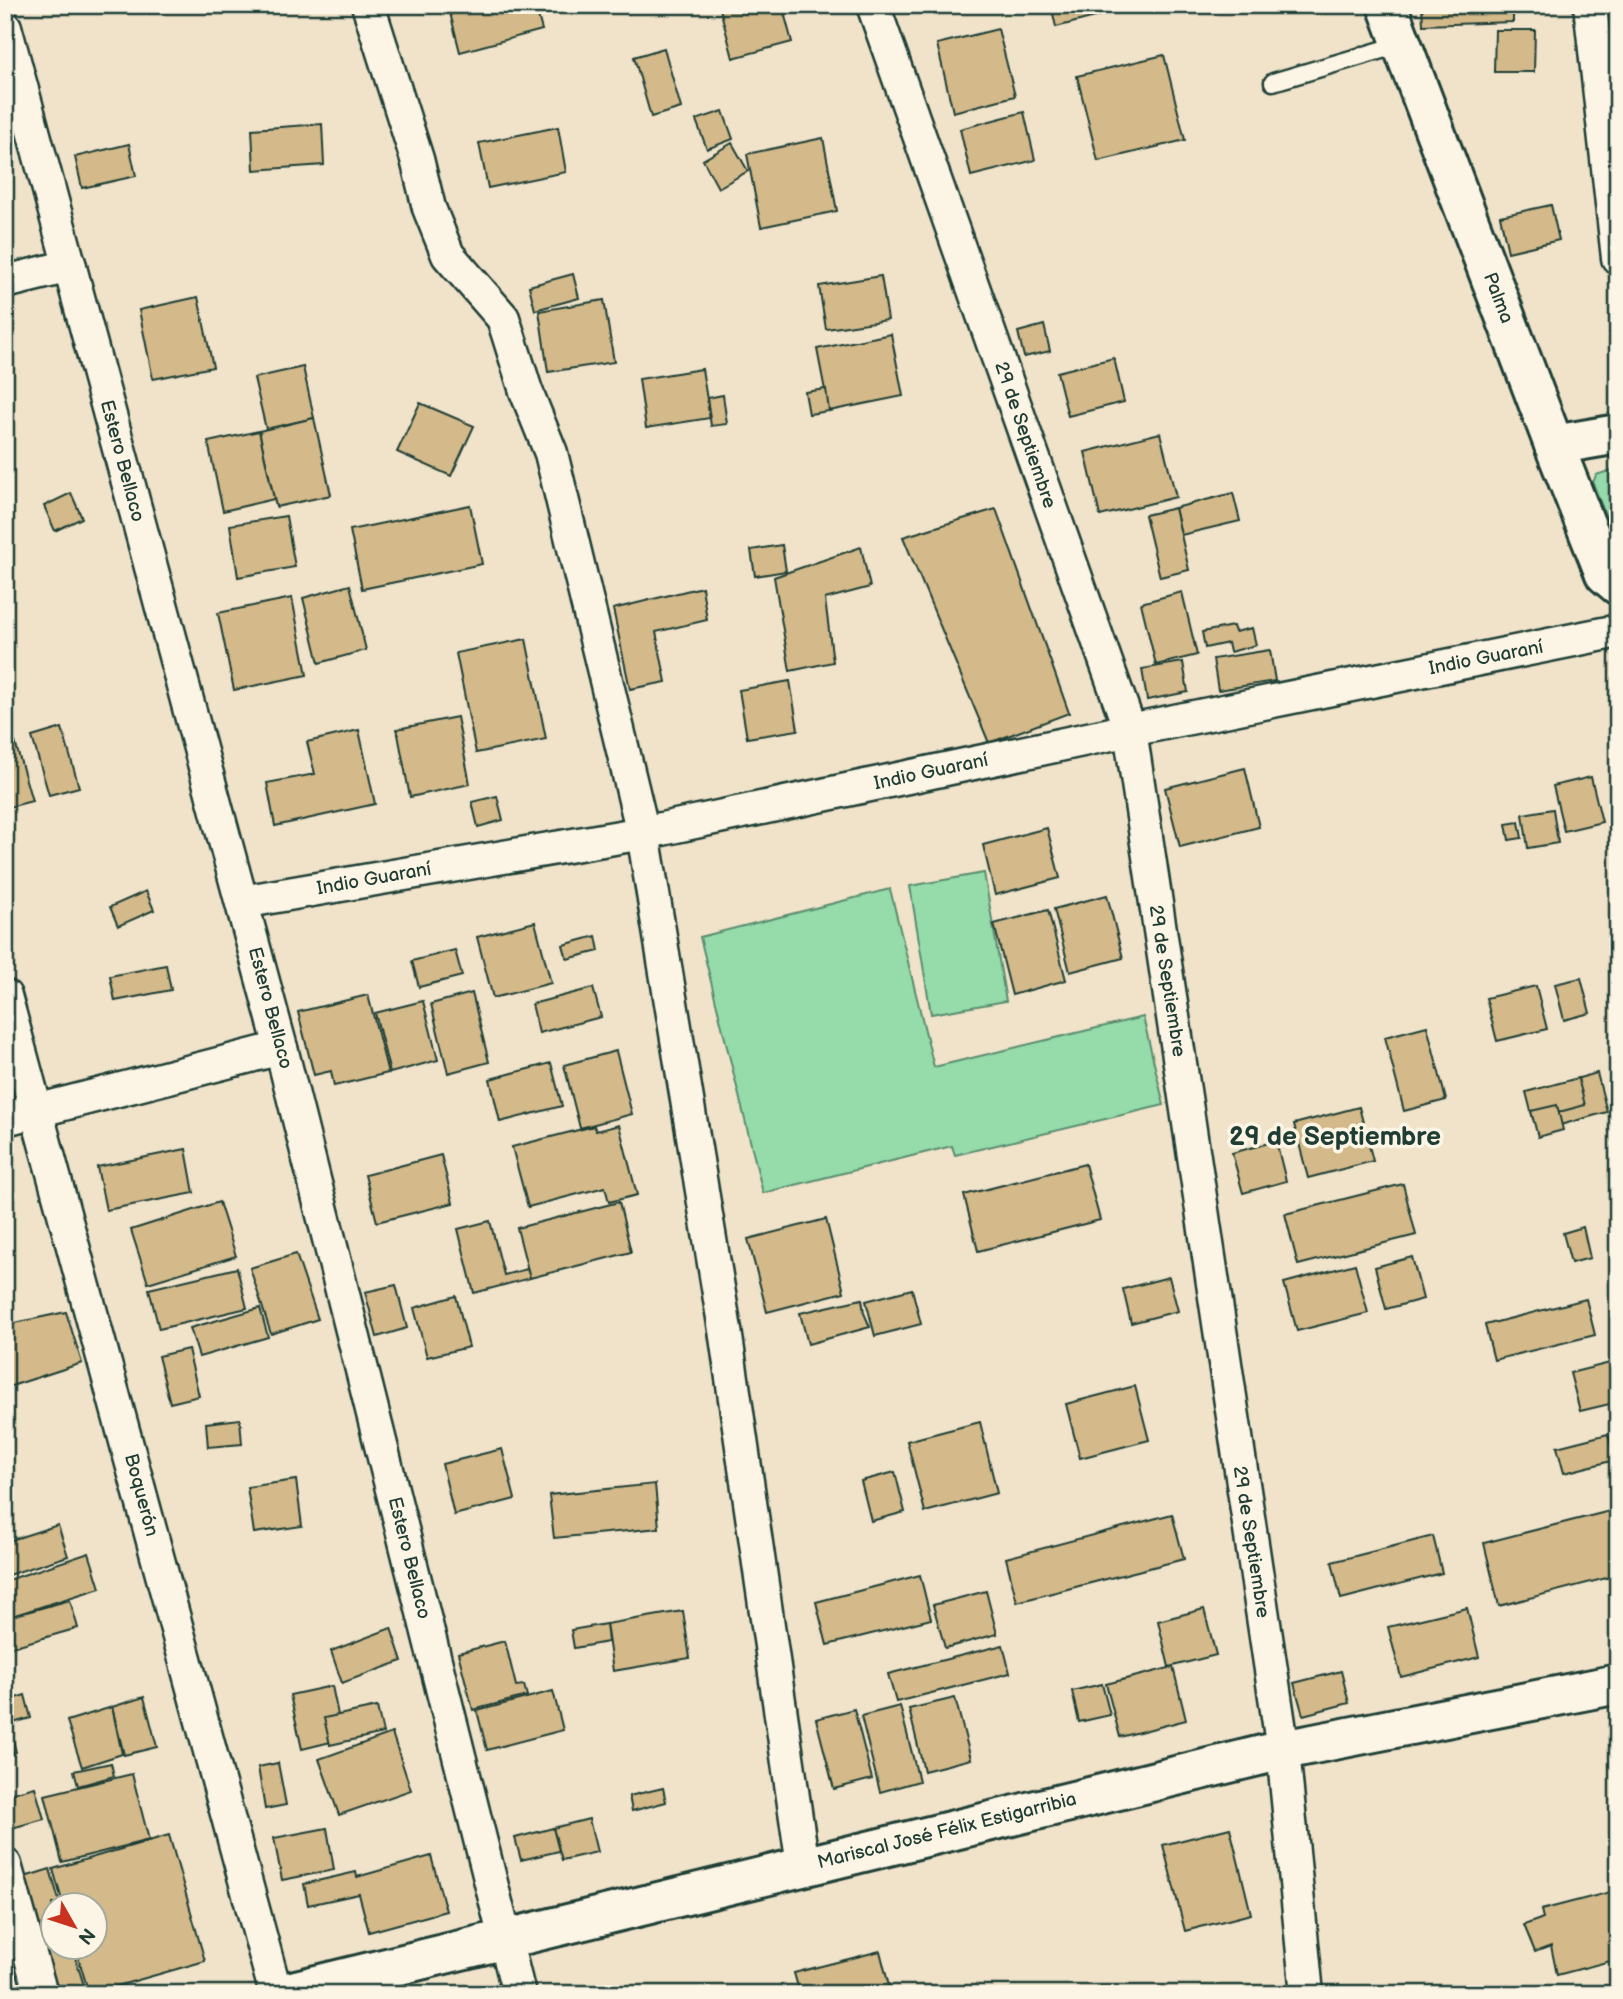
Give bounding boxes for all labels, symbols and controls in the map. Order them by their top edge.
street label: Palma [1478,269,1518,327]
street label: 29 de Septiembre [989,359,1061,511]
street label: Estero Bellaco [95,398,149,524]
street label: Indio Guaraní [1427,636,1546,680]
street label: Indio Guaraní [872,749,991,795]
street label: Indio Guaraní [315,858,434,900]
street label: 29 de Septiembre [1144,903,1190,1059]
street label: Estero Bellaco [243,945,297,1071]
district label: 29 de Septiembre [1229,1122,1441,1153]
street label: Boquerón [119,1451,163,1539]
street label: 29 de Septiembre [1228,1464,1274,1620]
street label: Estero Bellaco [383,1495,435,1621]
street label: Mariscal José Félix Estigarribia [815,1788,1079,1874]
north arrow [38,1890,108,1960]
text: N [73,1923,99,1949]

